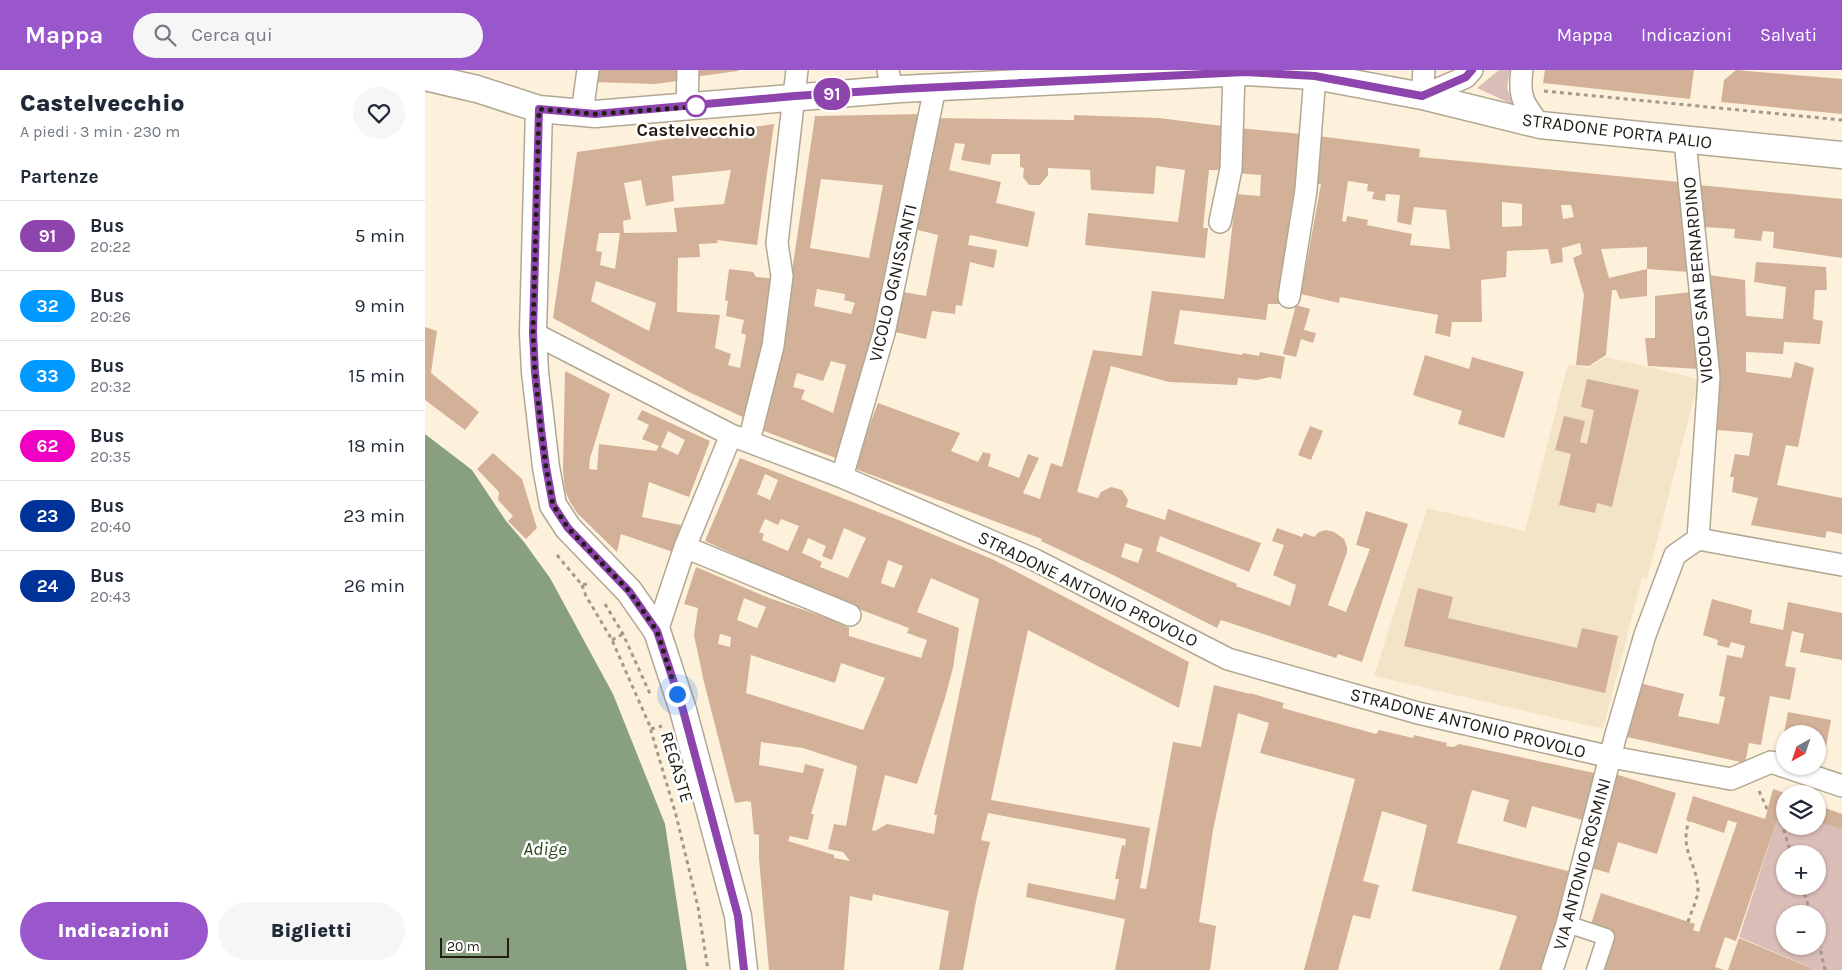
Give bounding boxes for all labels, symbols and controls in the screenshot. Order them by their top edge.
search box [133,13,483,58]
text: Mappa [25,21,103,49]
icon: search [151,21,179,49]
text: Cerca qui [191,24,273,46]
text: Mappa [1557,24,1613,46]
text: Indicazioni [1641,24,1732,46]
text: Salvati [1760,24,1817,46]
line badge: 91 [809,78,855,110]
text: 91 [823,83,841,105]
button: heart [353,87,405,139]
text: Castelvecchio [20,89,185,117]
marker: Castelvecchio [685,95,707,117]
street label: STRADONE PORTA PALIO [1521,108,1713,154]
place label: Castelvecchio [637,119,755,141]
text: A piedi · 3 min · 230 m [20,122,180,141]
text: Partenze [20,166,98,188]
street label: VICOLO SAN BERNARDINO [1678,176,1718,384]
street label: VICOLO OGNISSANTI [864,202,922,364]
text: Bus [90,215,124,237]
text: 91 [39,225,56,247]
text: 5 min [355,225,405,247]
text: 20:22 [90,237,131,256]
text: Bus [90,285,124,307]
text: 32 [36,295,59,317]
text: 9 min [355,295,405,317]
text: 20:26 [90,307,131,326]
text: Bus [90,355,124,377]
text: 33 [36,365,59,387]
text: 15 min [349,365,405,387]
text: 20:32 [90,377,131,396]
text: Bus [90,425,124,447]
text: 62 [37,435,58,457]
text: 18 min [348,435,405,457]
text: 20:35 [90,447,131,466]
text: Bus [90,495,124,517]
text: 23 [36,505,59,527]
text: 23 min [343,505,405,527]
text: 20:40 [90,517,131,536]
street label: STRADONE ANTONIO PROVOLO [974,526,1202,652]
text: Bus [90,565,124,587]
text: 24 [37,575,58,597]
text: 26 min [344,575,405,597]
text: 20:43 [90,587,131,606]
your location [665,682,690,707]
street label: STRADONE ANTONIO PROVOLO [1348,683,1588,763]
north arrow [1776,725,1826,775]
map controls [1776,725,1826,955]
street label: REGASTE [656,729,698,805]
street label: VIA ANTONIO ROSMINI [1548,775,1616,953]
button: layers [1776,785,1826,835]
water label: Adige [523,838,567,860]
button: + [1776,845,1826,895]
button: Indicazioni [20,902,208,960]
button: Biglietti [218,902,405,960]
button: − [1776,905,1826,955]
scale bar [440,935,509,958]
text: 20 m [447,938,480,955]

